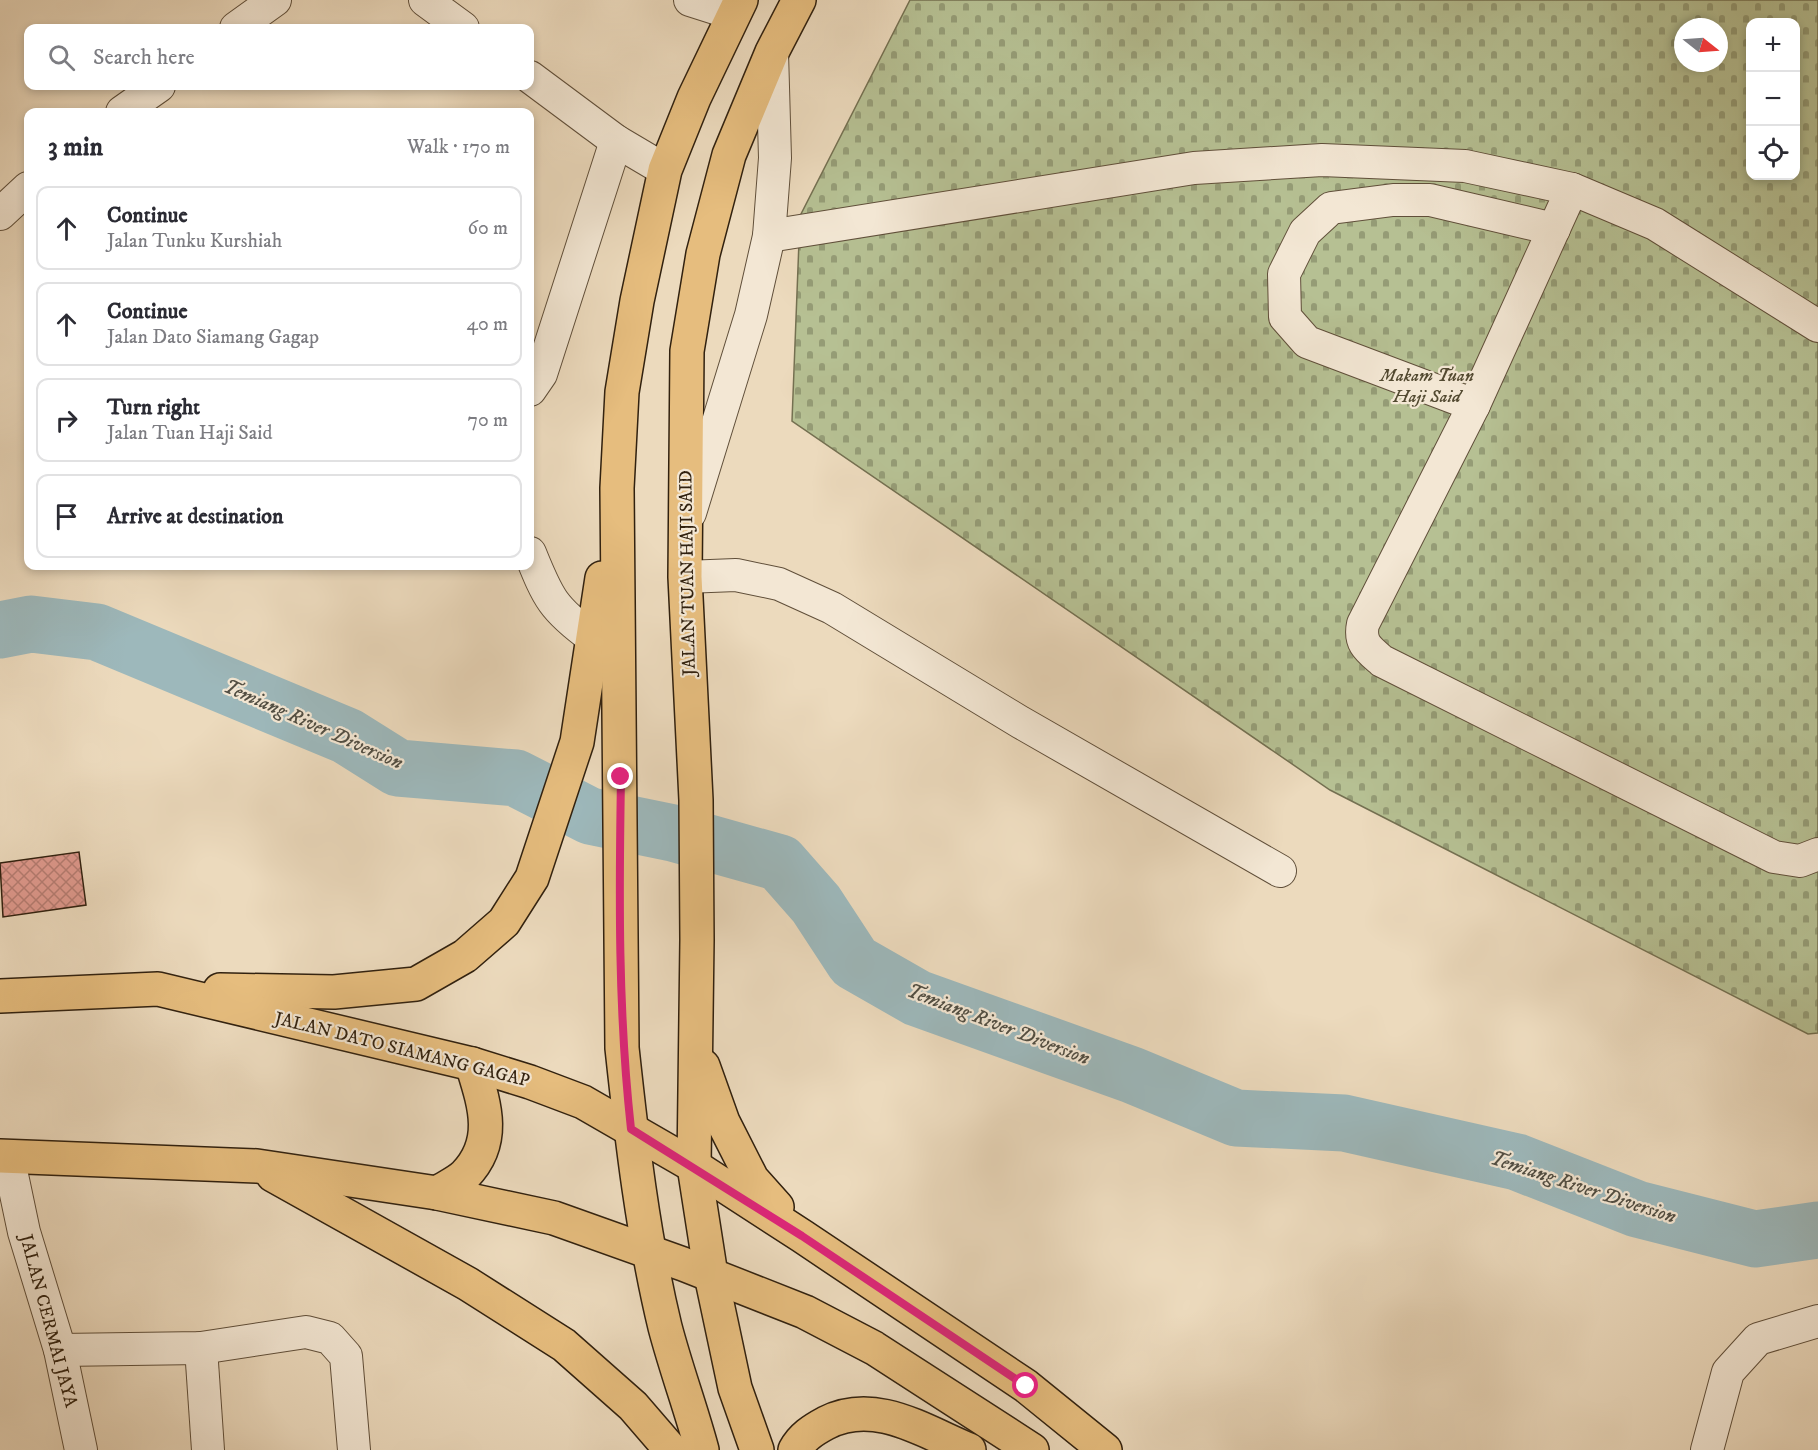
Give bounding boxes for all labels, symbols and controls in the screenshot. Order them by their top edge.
north arrow [1674,18,1728,72]
map controls [1746,18,1800,180]
button: + [1746,18,1800,72]
search box [24,24,534,90]
icon: search [45,41,78,74]
text: Search here [93,44,195,71]
button: − [1746,72,1800,126]
button: locate [1746,126,1800,180]
text: 3 min [48,131,103,164]
text: Walk · 170 m [407,135,510,160]
text: Continue [107,202,188,229]
icon: ahead [50,212,83,245]
text: 60 m [468,216,508,241]
text: Jalan Tunku Kurshiah [107,229,282,254]
text: Continue [107,298,188,325]
icon: ahead [50,308,83,341]
text: 40 m [466,312,508,337]
text: Jalan Dato Siamang Gagap [107,325,319,350]
park label: Makam Tuan Haji Said [1378,365,1474,408]
text: Turn right [107,394,200,421]
icon: right [50,404,83,437]
text: 70 m [467,408,508,433]
text: Jalan Tuan Haji Said [107,421,272,446]
street label: JALAN TUAN HAJI SAID [675,470,701,678]
icon: arrive [50,500,83,533]
text: Arrive at destination [107,503,284,530]
water label: Temiang River Diversion [219,674,407,776]
route end [607,763,633,789]
water label: Temiang River Diversion [903,979,1093,1071]
street label: JALAN DATO SIAMANG GAGAP [270,1007,532,1092]
water label: Temiang River Diversion [1487,1146,1679,1230]
street label: JALAN CERMAI JAYA [14,1230,82,1410]
route start [1012,1372,1038,1398]

